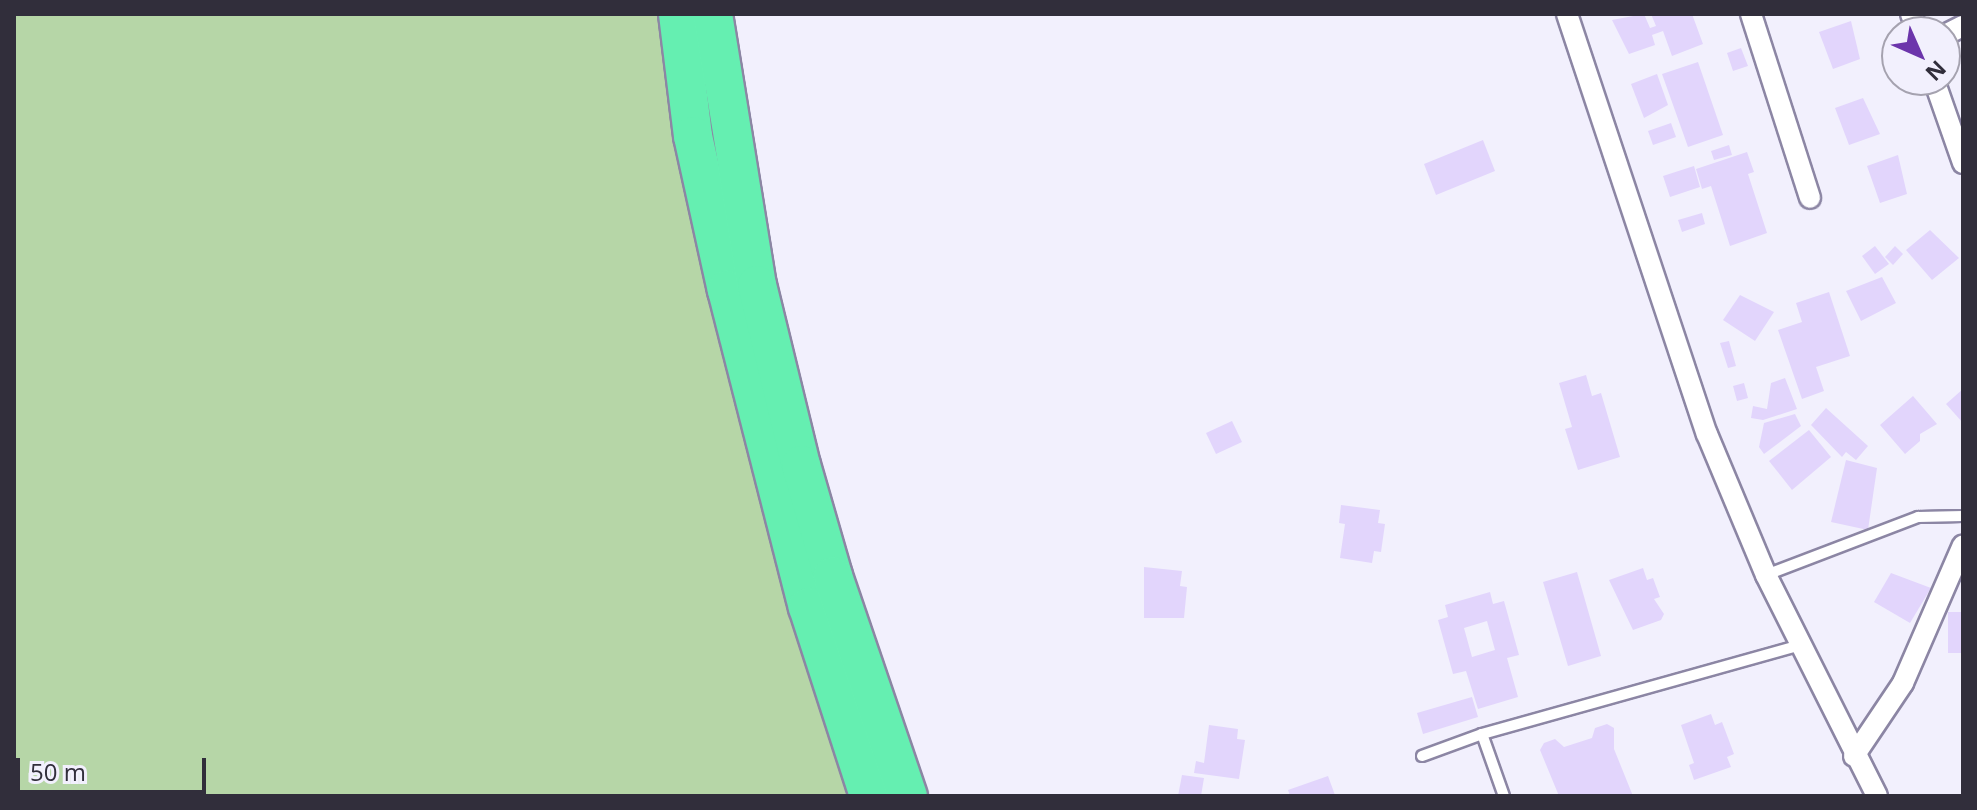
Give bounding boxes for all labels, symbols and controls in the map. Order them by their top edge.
north arrow [1881,16,1961,96]
text: N [1920,55,1953,88]
scale bar [20,742,210,792]
text: 50 m [30,755,86,788]

